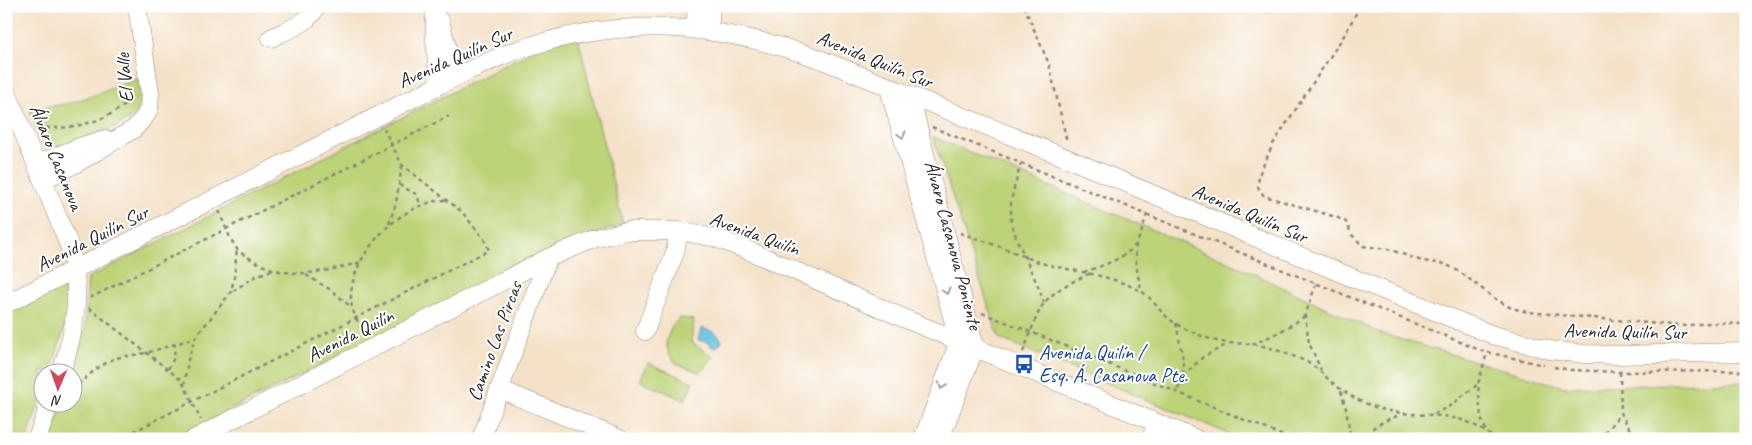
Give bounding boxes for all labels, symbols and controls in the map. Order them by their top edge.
street label: Avenida Quilín Sur [394,20,518,94]
street label: Avenida Quilín Sur [813,25,938,95]
street label: El Valle [110,51,139,104]
street label: Álvaro Casanova [24,101,90,215]
one-way arrow [897,130,907,138]
street label: Álvaro Casanova Poniente [919,158,988,334]
street label: Avenida Quilín Sur [1188,178,1313,250]
street label: Avenida Quilín Sur [32,199,154,277]
street label: Avenida Quilín [706,206,804,262]
street label: Camino Las Pircas [461,276,528,404]
one-way arrow [940,287,951,296]
street label: Avenida Quilín [303,303,399,368]
street label: Avenida Quilín Sur [1563,318,1688,345]
place label: Avenida Quilín / Esq. Á. Casanova Pte. [1039,340,1188,388]
bus stop icon: Avenida Quilín / Esq. Á. Casanova Pte. [1013,353,1035,375]
north arrow [32,362,82,412]
one-way arrow [938,382,948,390]
text: N [51,392,62,409]

